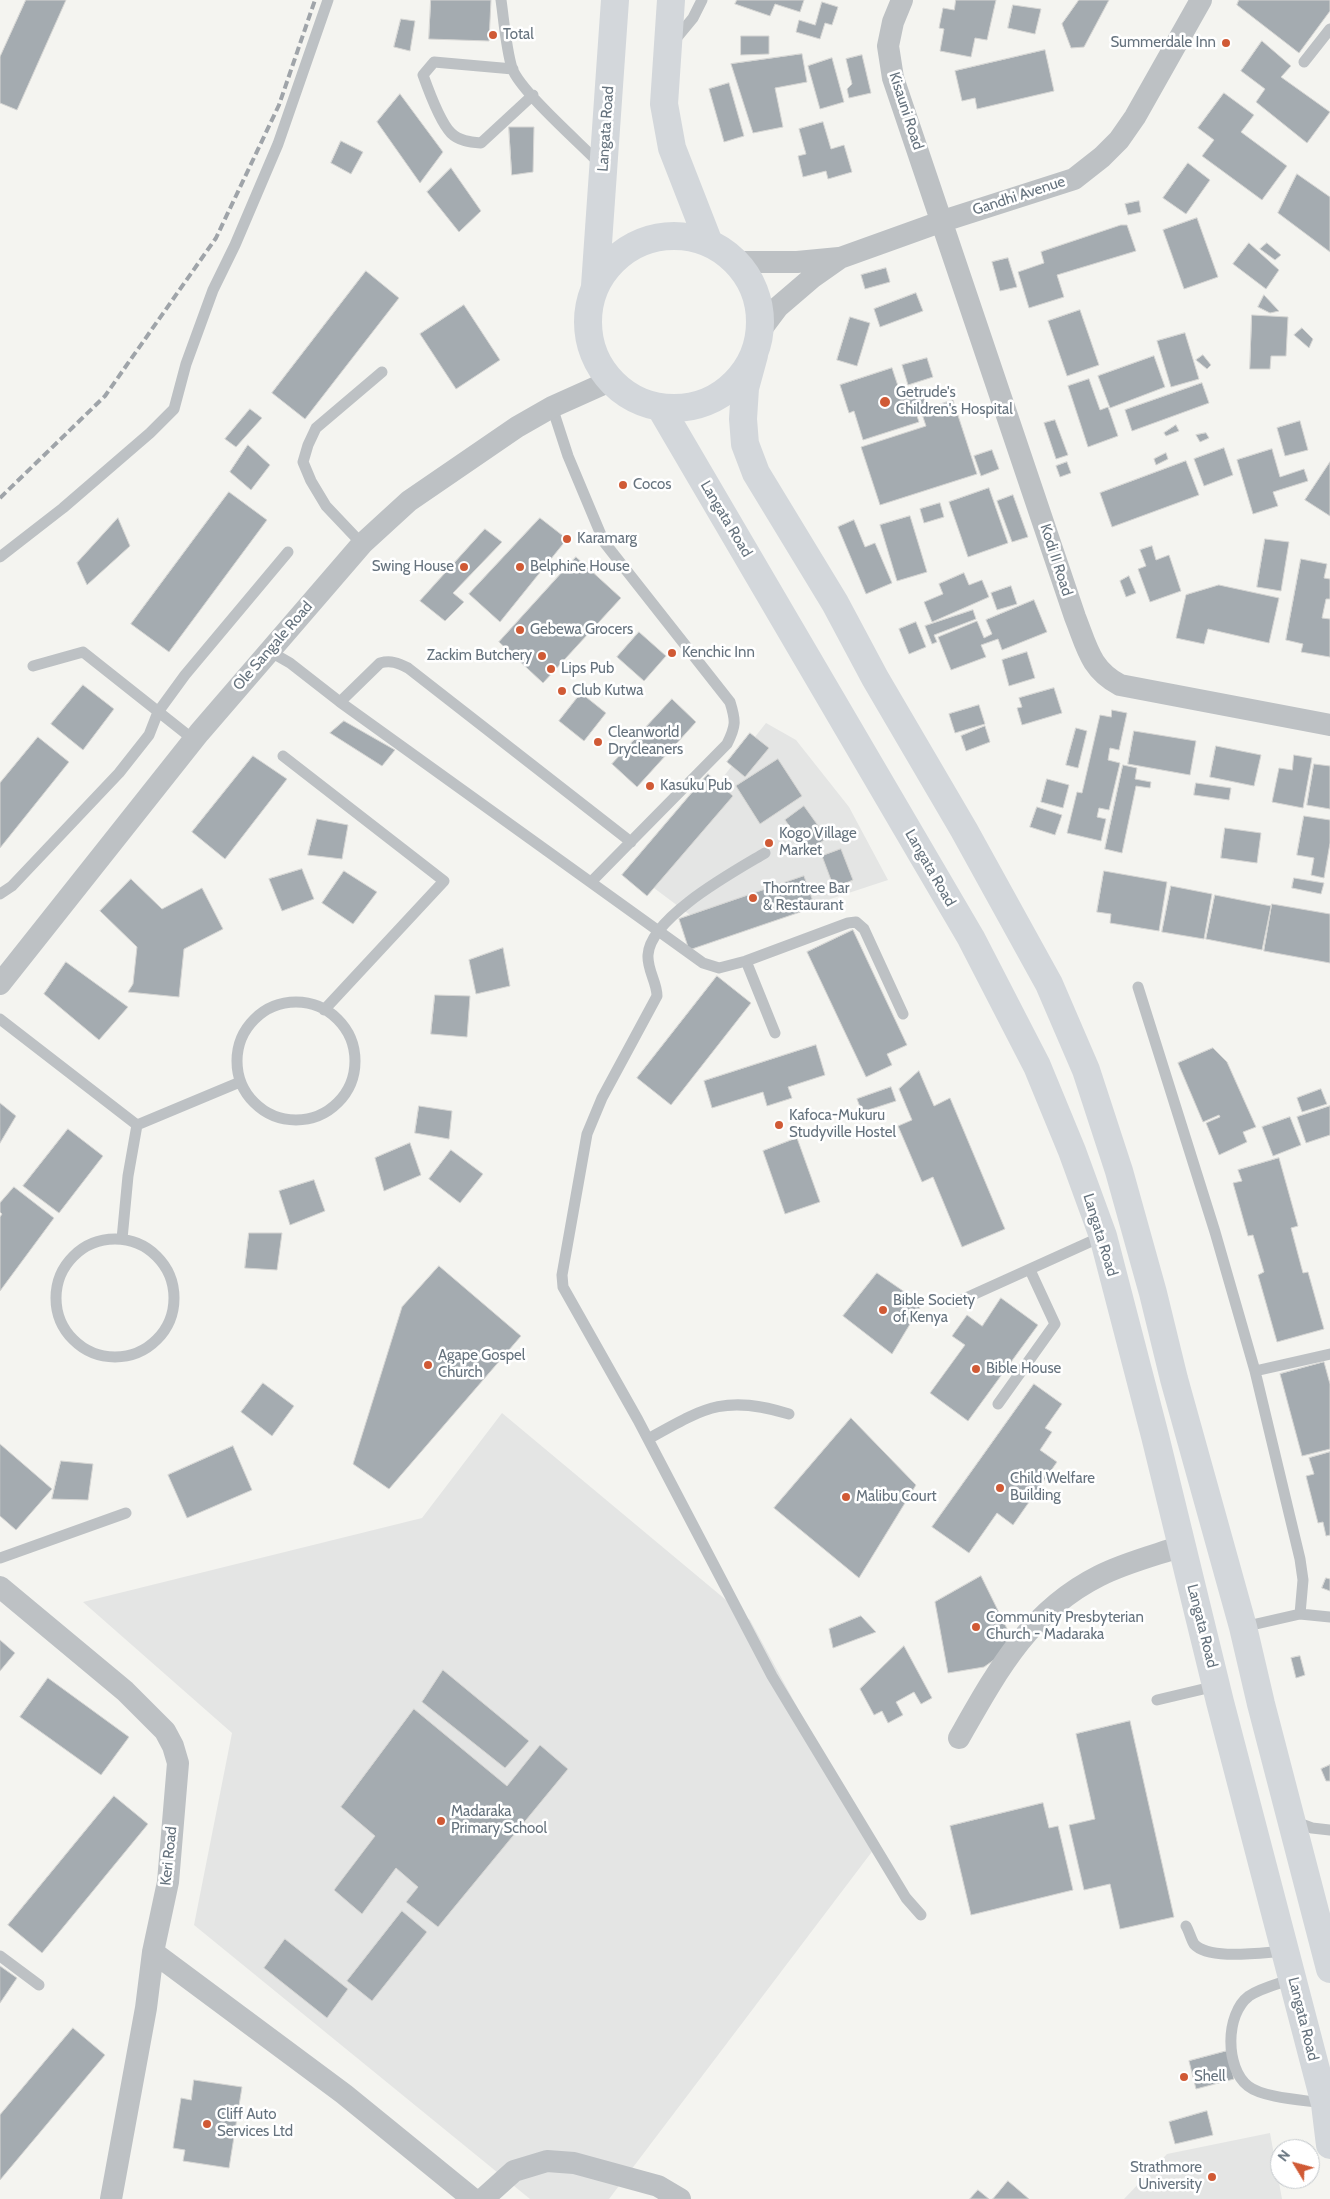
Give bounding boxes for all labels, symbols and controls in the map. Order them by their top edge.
place label: Total [503,26,534,44]
marker: Total [487,29,499,41]
place label: Summerdale Inn [1110,34,1216,52]
marker: Summerdale Inn [1220,37,1232,49]
street label: Kisauni Road [885,70,927,152]
street label: Langata Road [594,86,618,172]
street label: Gandhi Avenue [970,173,1068,219]
place label: Getrude's Children's Hospital [896,384,1013,419]
marker: Getrude's Children's Hospital [878,395,892,409]
place label: Cocos [633,476,671,494]
street label: Langata Road [696,478,756,560]
marker: Cocos [617,479,629,491]
street label: Kodi II Road [1036,522,1076,598]
place label: Karamarg [577,530,637,548]
marker: Karamarg [561,533,573,545]
place label: Swing House [372,558,454,576]
place label: Belphine House [530,558,630,576]
marker: Swing House [458,561,470,573]
marker: Belphine House [514,561,526,573]
street label: Ole Sangale Road [229,598,317,694]
place label: Gebewa Grocers [530,621,633,639]
marker: Gebewa Grocers [514,624,526,636]
place label: Kenchic Inn [682,644,755,662]
place label: Zackim Butchery [427,647,532,665]
marker: Kenchic Inn [666,647,678,659]
marker: Zackim Butchery [536,650,548,662]
place label: Lips Pub [561,660,614,678]
marker: Lips Pub [545,663,557,675]
place label: Club Kutwa [572,682,643,700]
marker: Club Kutwa [556,685,568,697]
place label: Cleanworld Drycleaners [608,724,683,759]
marker: Cleanworld Drycleaners [592,736,604,748]
place label: Kasuku Pub [660,777,732,795]
marker: Kasuku Pub [644,780,656,792]
place label: Kogo Village Market [779,825,857,860]
street label: Langata Road [901,826,959,910]
marker: Kogo Village Market [763,837,775,849]
place label: Thorntree Bar & Restaurant [763,880,850,915]
marker: Thorntree Bar & Restaurant [747,892,759,904]
place label: Kafoca-Mukuru Studyville Hostel [789,1107,896,1142]
marker: Kafoca-Mukuru Studyville Hostel [773,1119,785,1131]
street label: Langata Road [1079,1191,1121,1279]
place label: Bible Society of Kenya [893,1292,975,1327]
marker: Bible Society of Kenya [877,1304,889,1316]
place label: Agape Gospel Church [438,1347,525,1382]
marker: Agape Gospel Church [422,1359,434,1371]
place label: Bible House [986,1360,1061,1378]
marker: Bible House [970,1363,982,1375]
place label: Child Welfare Building [1010,1470,1095,1505]
marker: Child Welfare Building [994,1482,1006,1494]
place label: Malibu Court [856,1488,937,1506]
marker: Malibu Court [840,1491,852,1503]
street label: Langata Road [1183,1582,1221,1670]
place label: Community Presbyterian Church - Madaraka [986,1609,1144,1644]
marker: Community Presbyterian Church - Madaraka [970,1621,982,1633]
place label: Madaraka Primary School [451,1803,547,1838]
marker: Madaraka Primary School [435,1815,447,1827]
street label: Keri Road [157,1825,181,1887]
street label: Langata Road [1284,1975,1322,2063]
place label: Shell [1194,2068,1226,2086]
marker: Shell [1178,2071,1190,2083]
place label: Cliff Auto Services Ltd [217,2106,293,2141]
marker: Cliff Auto Services Ltd [201,2118,213,2130]
north arrow [1270,2139,1320,2189]
text: N [1274,2146,1294,2165]
place label: Strathmore University [1130,2159,1202,2194]
marker: Strathmore University [1206,2171,1218,2183]

